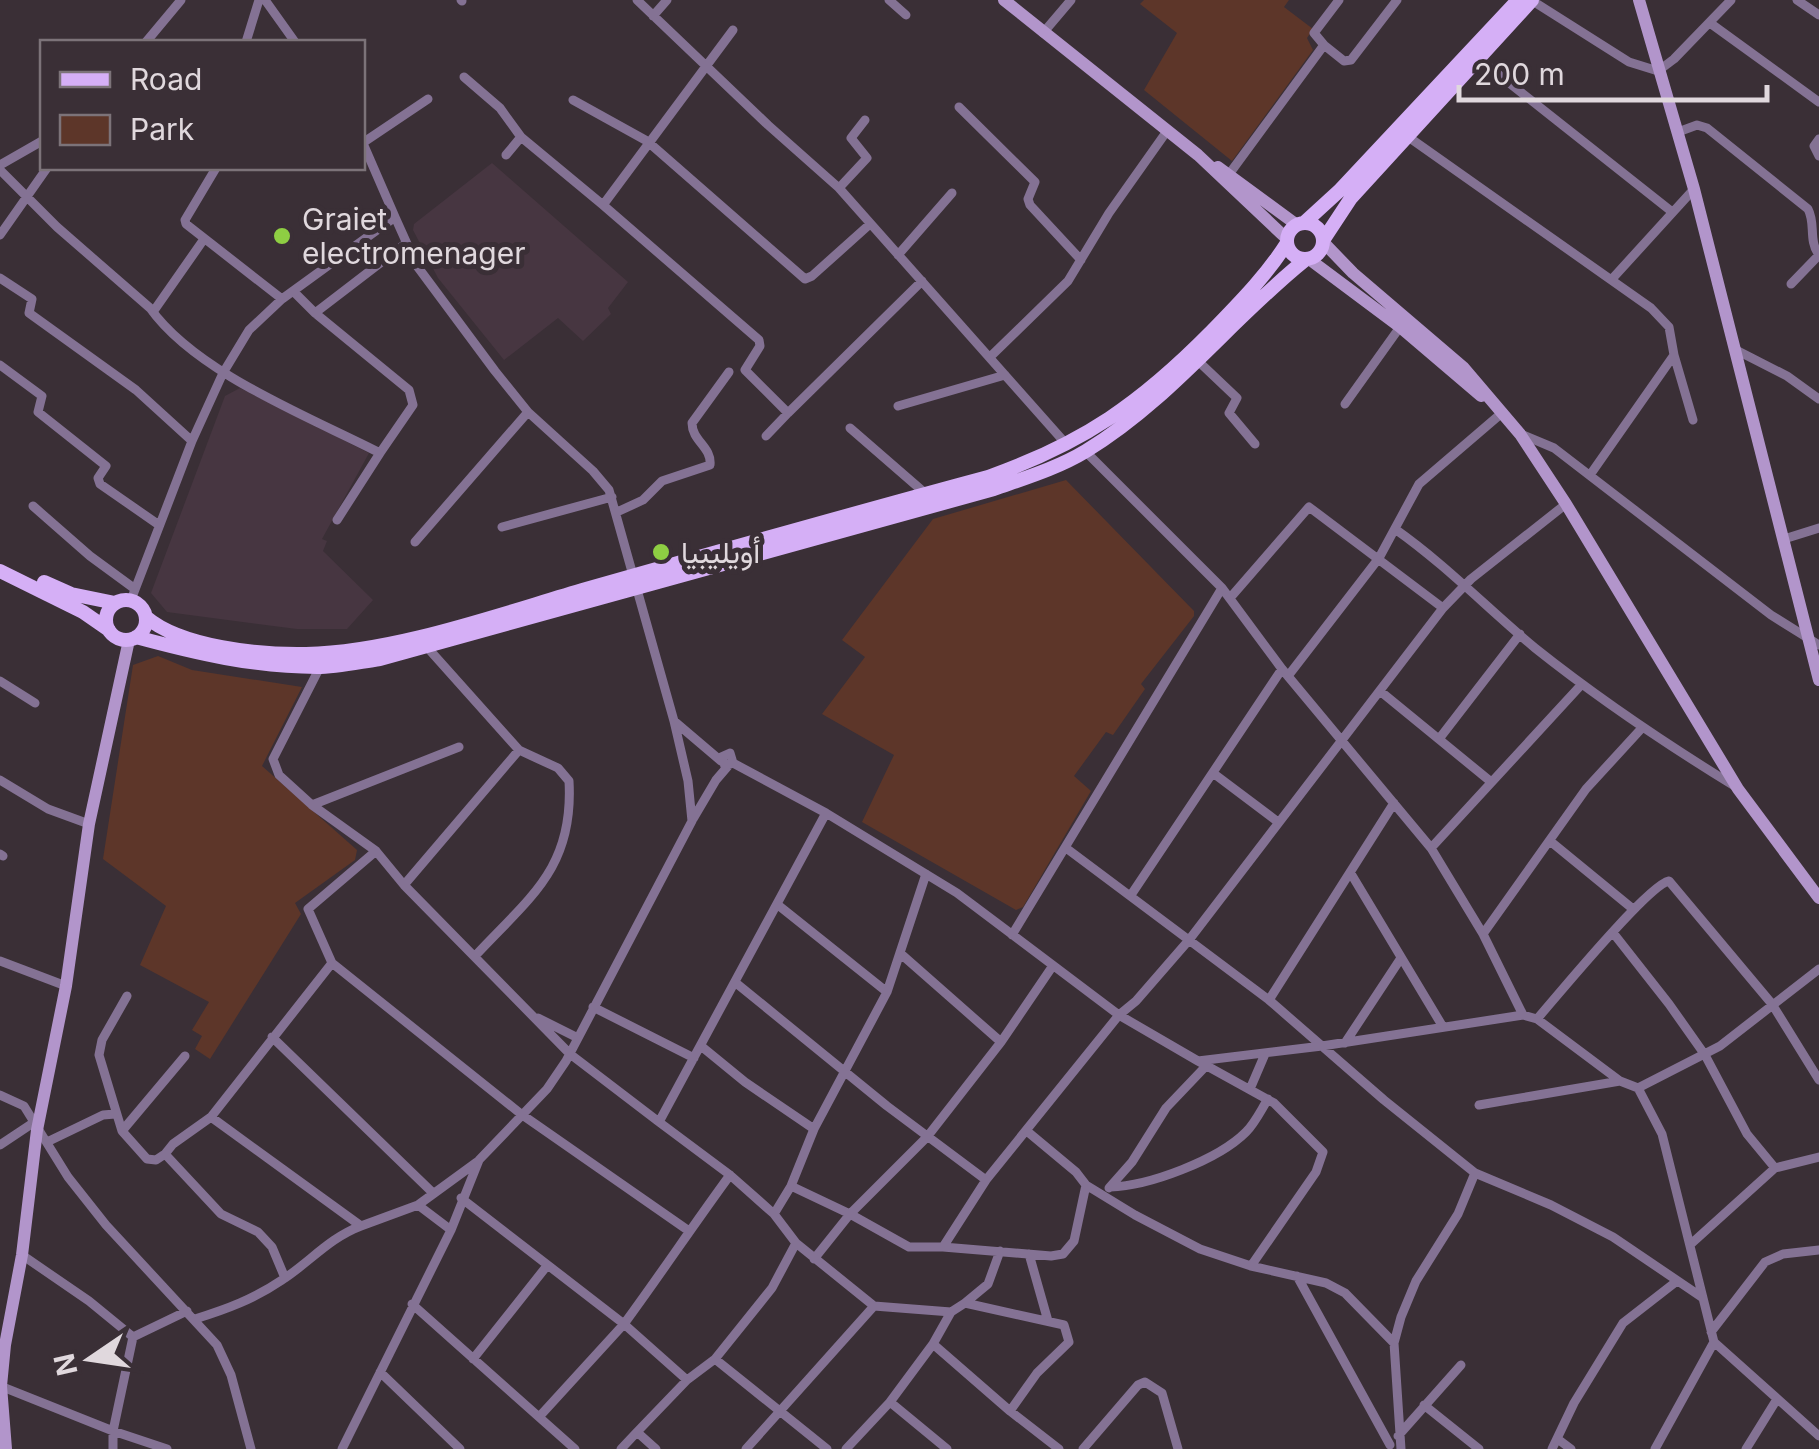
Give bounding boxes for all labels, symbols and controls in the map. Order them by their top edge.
legend [40,40,365,170]
scale bar [1459,40,1766,102]
text: 200 m [1474,56,1565,92]
text: Road [130,61,202,97]
text: Park [130,111,195,147]
place label: Graiet electromenager [302,201,526,271]
marker: Graiet electromenager [271,225,293,247]
place label: أويليبيا [681,534,760,571]
marker: أويليبيا [650,541,672,563]
north arrow [40,1309,140,1409]
text: N [47,1350,85,1379]

